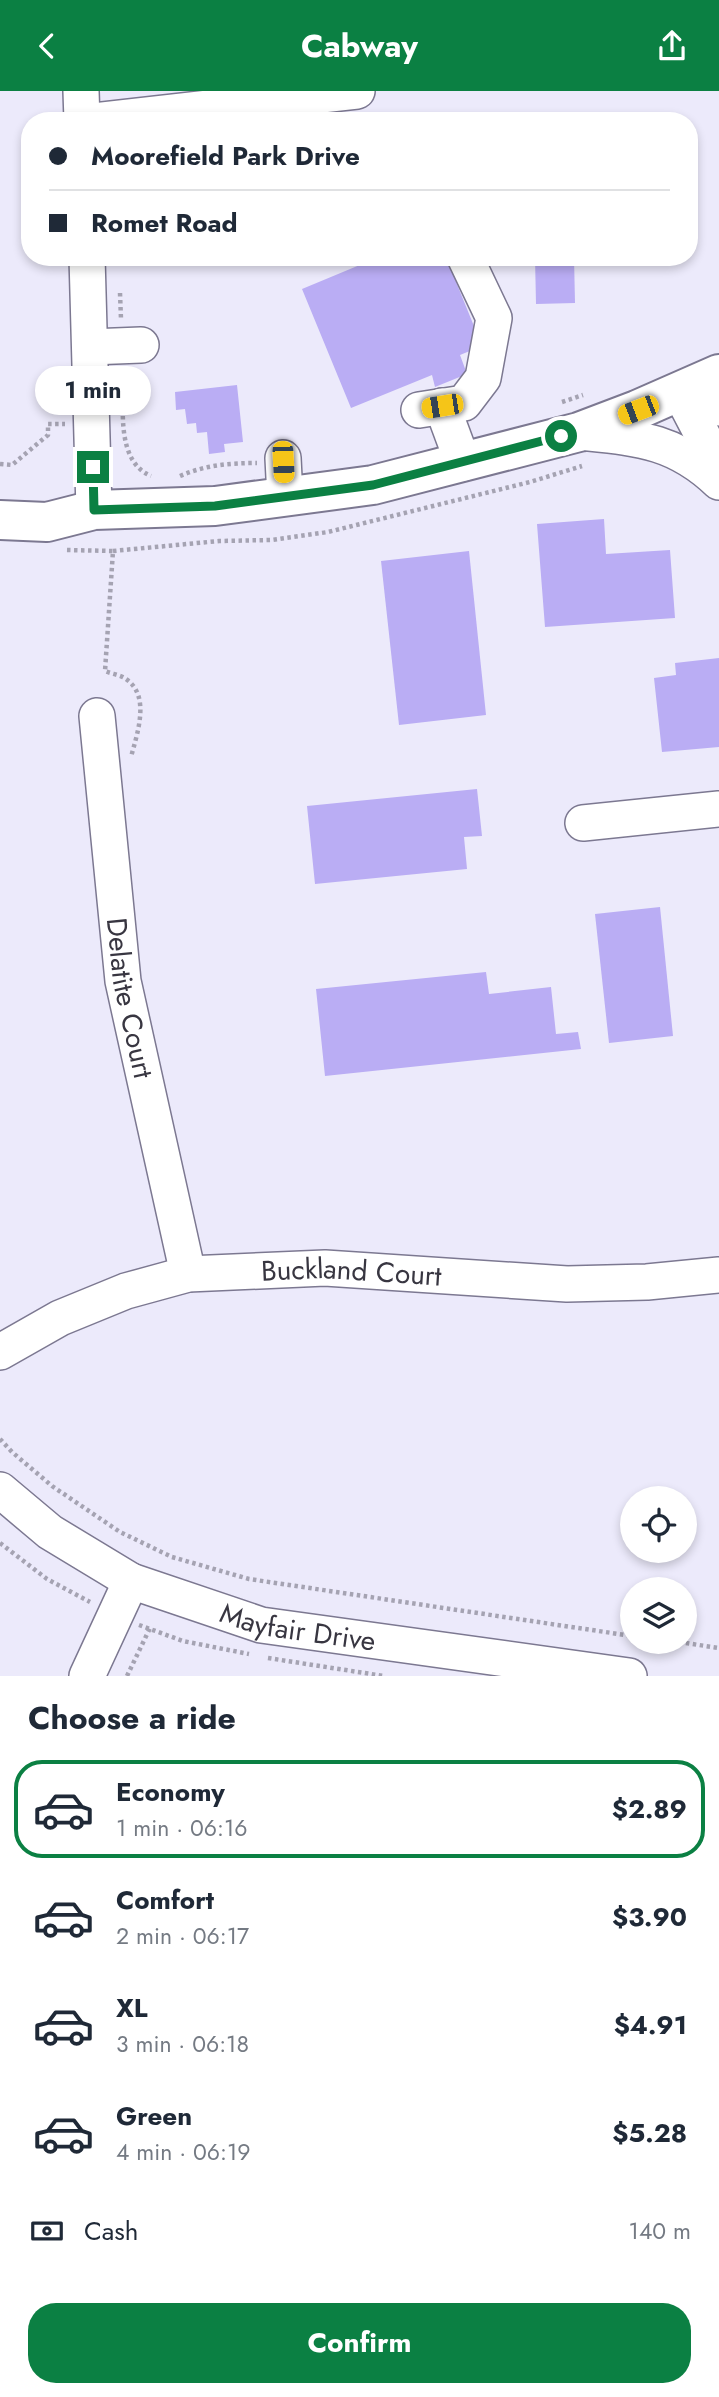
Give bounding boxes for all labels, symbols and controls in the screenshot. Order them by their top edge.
text: Cabway [301,23,418,69]
icon: back [28,27,66,65]
icon: share [653,27,691,65]
text: Moorefield Park Drive [91,137,360,175]
text: Romet Road [91,204,238,242]
callout: 1 min [35,365,151,415]
text: 1 min [64,373,122,407]
car [420,392,465,420]
car [615,393,662,427]
route start [545,420,577,452]
car [272,440,295,484]
route end [77,451,109,483]
street label: Delatite Court [96,916,164,1082]
street label: Buckland Court [260,1248,443,1297]
map controls [620,1486,697,1654]
button: locate [620,1486,697,1563]
button: layers [620,1577,697,1654]
street label: Mayfair Drive [215,1593,378,1662]
text: Choose a ride [28,1695,236,1741]
text: Economy [116,1773,225,1811]
icon: car [32,1778,95,1841]
text: $2.89 [612,1790,687,1828]
text: 1 min · 06:16 [116,1811,248,1845]
text: Comfort [116,1881,214,1919]
icon: car [32,1886,95,1949]
text: $3.90 [612,1898,687,1936]
text: 2 min · 06:17 [116,1919,249,1953]
text: XL [116,1989,148,2027]
icon: car [32,1994,95,2057]
text: $4.91 [614,2006,687,2044]
text: 3 min · 06:18 [116,2027,249,2061]
text: Green [116,2097,192,2135]
icon: car [32,2102,95,2165]
text: $5.28 [612,2114,687,2152]
text: 4 min · 06:19 [116,2135,251,2169]
icon: cash [28,2212,66,2250]
text: Cash [84,2212,138,2250]
text: 140 m [629,2214,691,2248]
button: Confirm [28,2303,691,2383]

